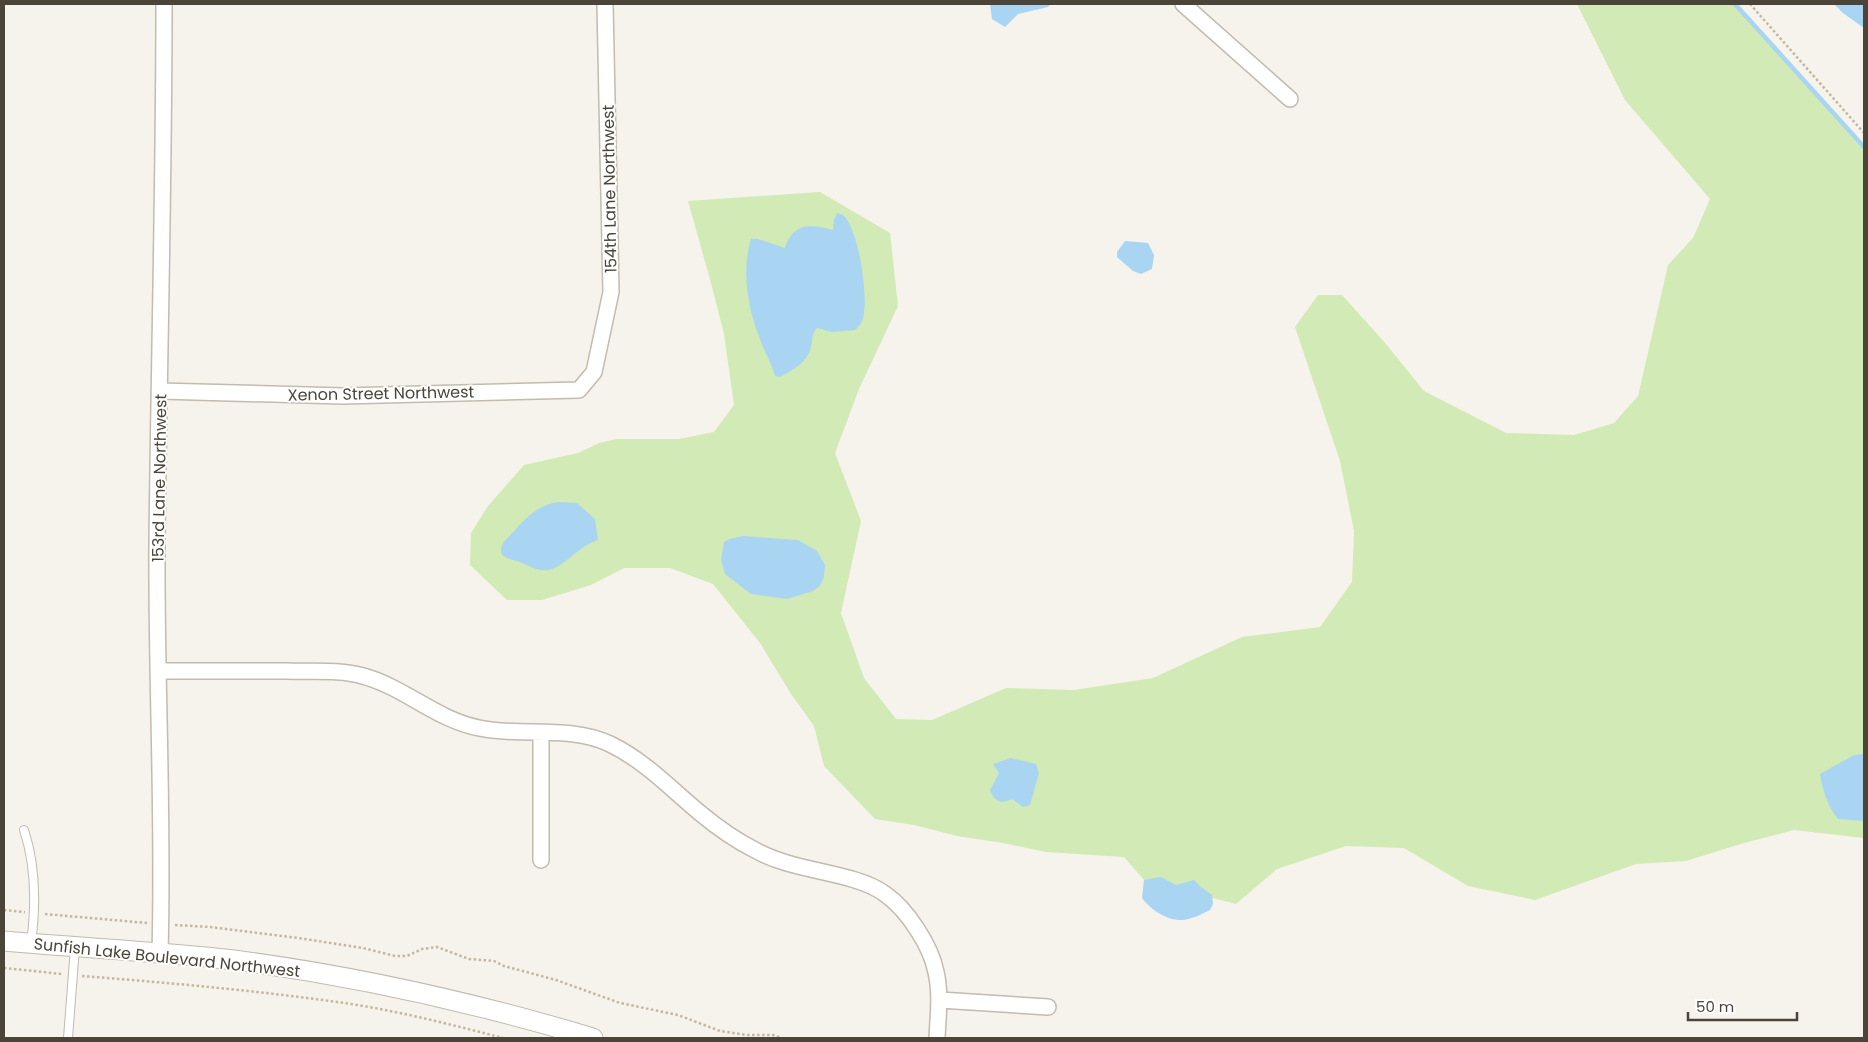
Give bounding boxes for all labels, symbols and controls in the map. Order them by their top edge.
street label: 154th Lane Northwest [597,104,622,273]
street label: Xenon Street Northwest [287,380,475,407]
street label: 153rd Lane Northwest [147,393,172,562]
street label: Sunfish Lake Boulevard Northwest [33,932,302,983]
scale bar [1688,990,1797,1022]
text: 50 m [1696,996,1734,1017]

